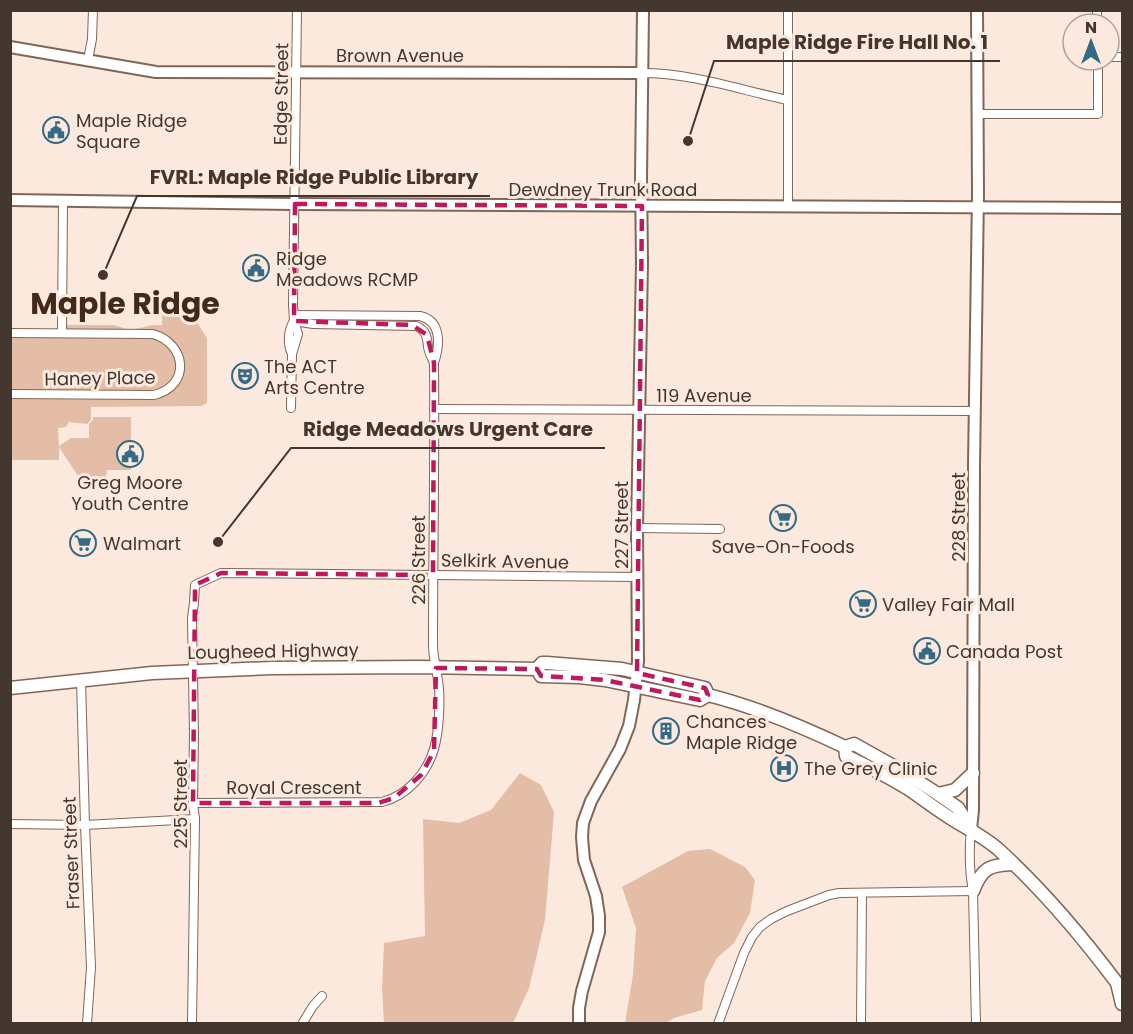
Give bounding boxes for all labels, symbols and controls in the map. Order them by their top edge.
north arrow [1061,12,1121,72]
text: N [1085,16,1097,39]
callout: Maple Ridge Fire Hall No. 1 [714,23,1000,61]
text: Maple Ridge Fire Hall No. 1 [726,28,988,56]
street label: Edge Street [268,43,294,145]
street label: Brown Avenue [336,43,464,68]
place label: Maple Ridge Square [76,108,187,154]
public building icon: Maple Ridge Square [41,115,71,145]
callout: FVRL: Maple Ridge Public Library [137,158,490,196]
text: FVRL: Maple Ridge Public Library [150,163,479,191]
street label: Dewdney Trunk Road [509,177,697,202]
place label: Ridge Meadows RCMP [276,246,418,292]
public building icon: Ridge Meadows RCMP [241,253,271,283]
district label: Maple Ridge [30,282,220,325]
place label: The ACT Arts Centre [264,354,365,400]
theatre icon: The ACT Arts Centre [230,361,260,391]
street label: Haney Place [44,365,156,391]
street label: 119 Avenue [656,383,752,408]
callout: Ridge Meadows Urgent Care [291,410,605,448]
text: Ridge Meadows Urgent Care [303,415,593,443]
public building icon: Greg Moore Youth Centre [115,439,145,469]
place label: Greg Moore Youth Centre [71,470,189,516]
street label: 228 Street [946,472,971,562]
street label: 227 Street [609,481,634,569]
supermarket icon: Save-On-Foods [768,503,798,533]
street label: 226 Street [406,515,431,605]
supermarket icon: Walmart [68,528,98,558]
place label: Walmart [103,531,181,556]
place label: Save-On-Foods [711,534,855,559]
street label: Selkirk Avenue [441,547,569,575]
supermarket icon: Valley Fair Mall [848,589,878,619]
place label: Valley Fair Mall [882,592,1015,617]
public building icon: Canada Post [912,636,942,666]
street label: Lougheed Highway [187,637,359,665]
place label: Canada Post [946,639,1063,664]
place label: Chances Maple Ridge [686,709,797,755]
building icon: Chances Maple Ridge [651,716,681,746]
hospital icon: The Grey Clinic [769,753,799,783]
place label: The Grey Clinic [804,756,938,781]
street label: 225 Street [168,759,193,849]
street label: Royal Crescent [226,775,362,800]
street label: Fraser Street [57,796,85,910]

